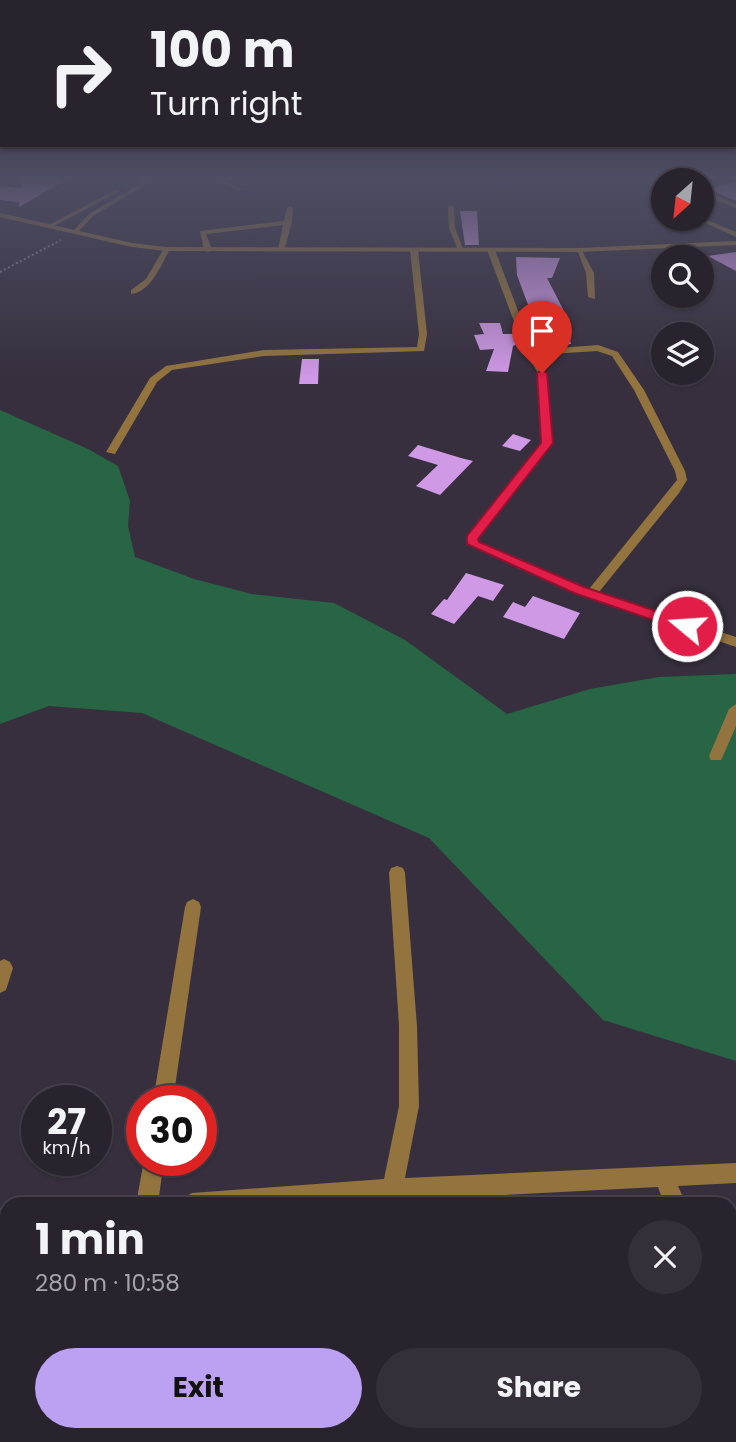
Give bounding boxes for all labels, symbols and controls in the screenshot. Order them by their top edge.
text: 100 m [150,16,295,84]
icon: right [35,28,126,119]
text: Turn right [150,81,302,126]
north arrow [651,168,714,231]
map controls [651,168,714,385]
button: search [651,245,714,308]
pin [512,301,572,373]
icon: arrive [523,312,561,350]
button: layers [651,322,714,385]
position arrow [650,589,724,663]
speed limit sign: 30 [126,1085,217,1176]
text: 27 [47,1097,86,1146]
text: km/h [43,1135,90,1160]
text: 1 min [35,1210,145,1269]
button: close [628,1220,702,1294]
text: 280 m · 10:58 [35,1267,180,1299]
button: Exit [35,1348,362,1428]
button: Share [376,1348,702,1428]

